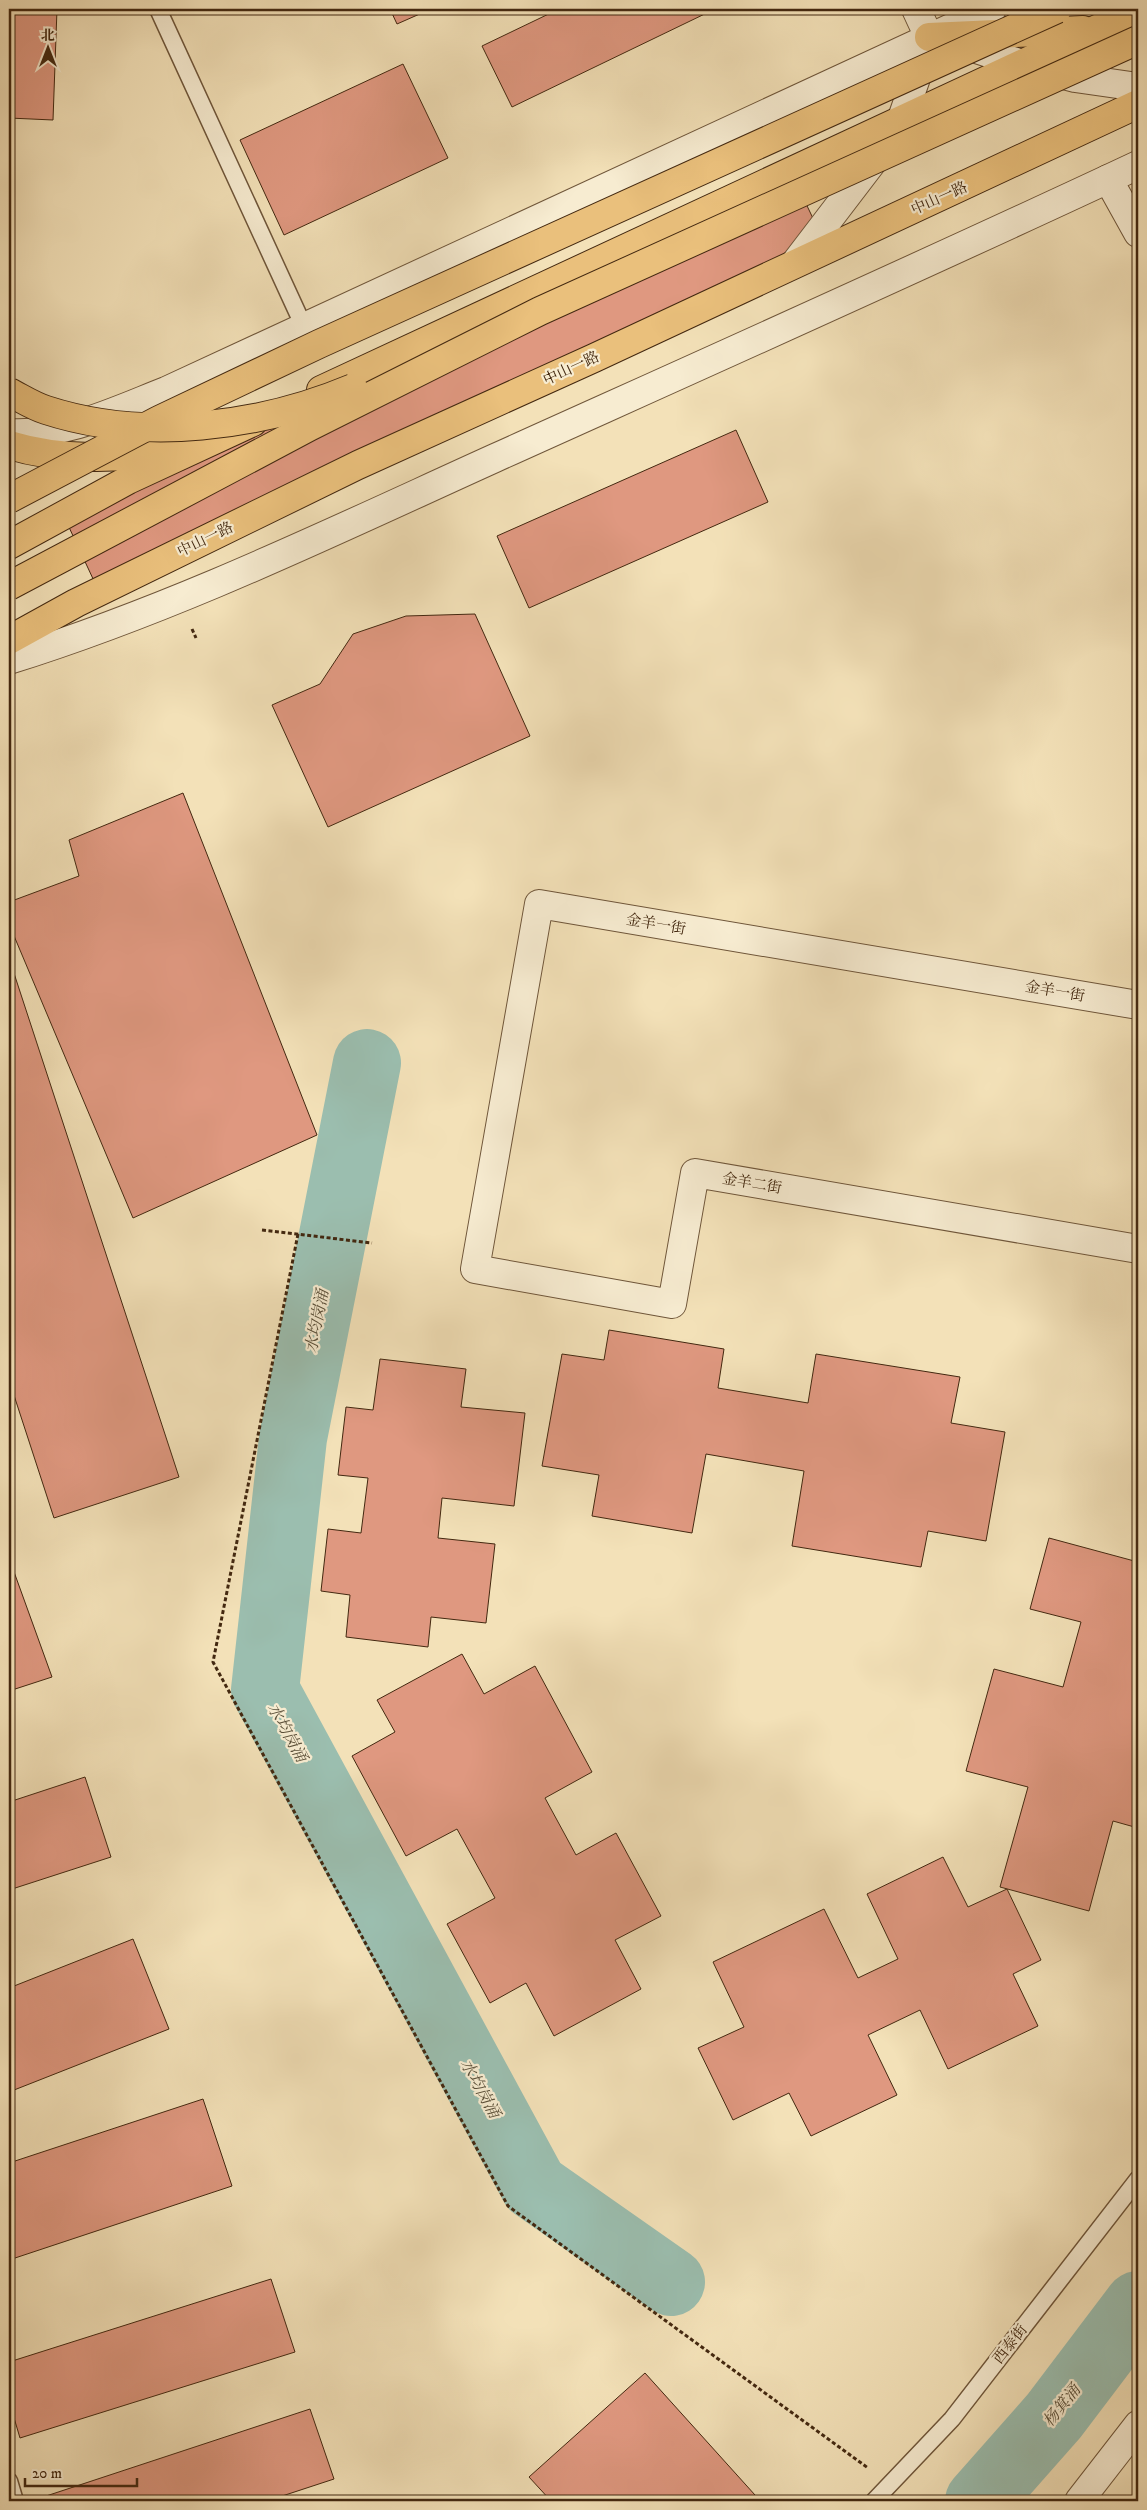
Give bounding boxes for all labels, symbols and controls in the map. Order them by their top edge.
north arrow [22,22,72,72]
text: 北 [41,27,55,45]
street label: 中山一路 [908,178,970,219]
street label: 中山一路 [540,347,602,390]
street label: 中山一路 [174,518,236,561]
street label: 金羊一街 [625,910,687,939]
street label: 金羊一街 [1024,977,1086,1006]
street label: 金羊二街 [721,1169,783,1198]
water label: 水均岗涌 [301,1286,333,1355]
water label: 水均岗涌 [263,1700,312,1767]
water label: 水均岗涌 [456,2056,505,2123]
street label: 西泰街 [989,2321,1032,2368]
water label: 杨箕涌 [1039,2379,1086,2431]
scale bar [25,2455,138,2487]
text: 20 m [32,2464,62,2483]

